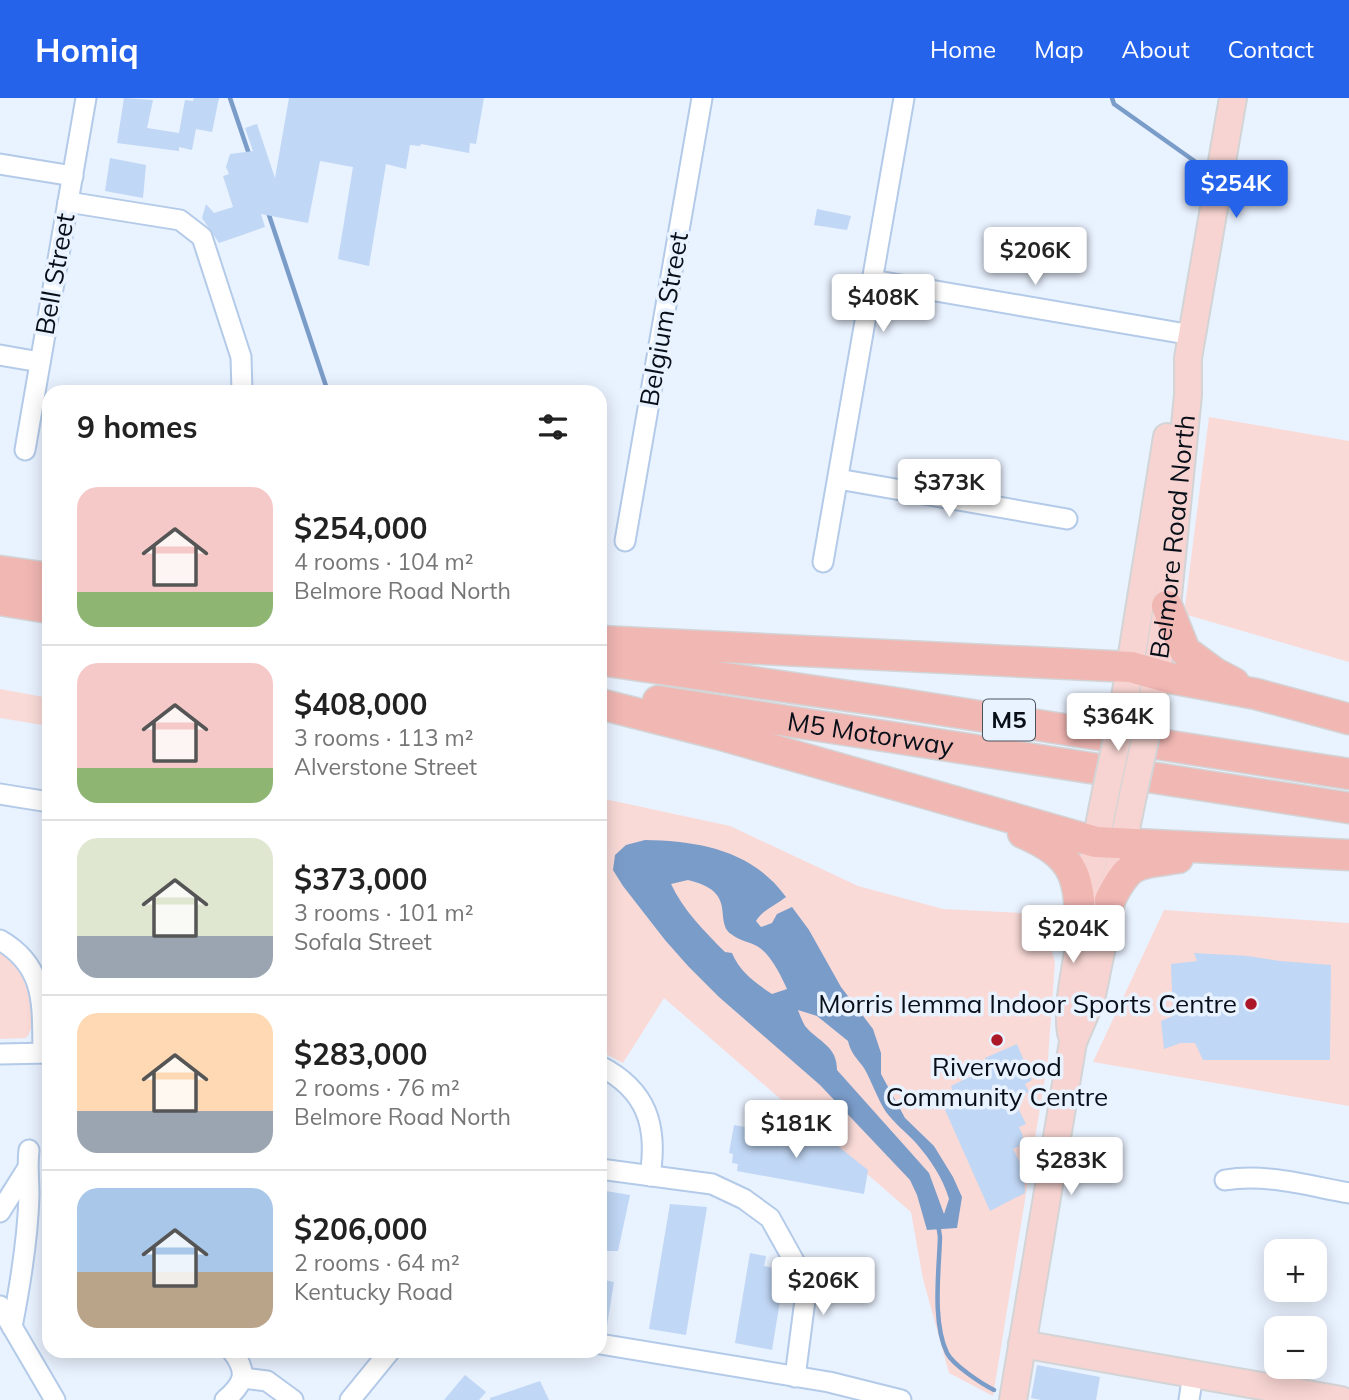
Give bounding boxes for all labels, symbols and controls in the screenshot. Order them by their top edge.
text: Homiq [35,29,139,70]
text: Home [930,34,996,64]
text: Map [1034,34,1084,64]
text: About [1122,34,1190,64]
text: Contact [1228,34,1314,64]
pin: $254K [1187,160,1285,220]
text: $254K [1201,168,1271,197]
street label: Bell Street [28,211,81,337]
pin: $206K [986,228,1084,287]
street label: Belgium Street [632,229,695,409]
text: $206K [1000,235,1070,264]
pin: $408K [834,274,932,334]
text: $408K [848,282,918,311]
text: 9 homes [77,408,198,446]
icon: filters [534,408,572,446]
street label: Belmore Road North [1142,413,1202,661]
pin: $373K [900,460,998,519]
text: $373K [914,467,984,496]
text: $254,000 [294,509,427,547]
icon: home [133,515,217,599]
text: 4 rooms · 104 m² [294,547,474,576]
text: Belmore Road North [294,576,511,605]
text: $408,000 [294,685,427,723]
icon: home [133,691,217,775]
pin: $364K [1069,694,1167,753]
road number: M5 [983,700,1035,740]
text: $364K [1083,701,1153,730]
street label: M5 Motorway [785,704,956,763]
text: 3 rooms · 113 m² [294,723,474,752]
text: Alverstone Street [294,752,477,781]
text: $373,000 [294,860,427,898]
icon: home [133,866,217,950]
text: 3 rooms · 101 m² [294,898,474,927]
pin: $204K [1024,906,1122,965]
text: $204K [1038,913,1108,942]
text: Sofala Street [294,927,432,956]
place label: Morris Iemma Indoor Sports Centre [818,987,1237,1020]
marker: Morris Iemma Indoor Sports Centre [1243,996,1259,1012]
marker: Riverwood Community Centre [989,1032,1005,1048]
text: $283,000 [294,1035,427,1073]
icon: home [133,1041,217,1125]
place label: Riverwood Community Centre [886,1050,1108,1113]
text: 2 rooms · 76 m² [294,1073,460,1102]
pin: $181K [747,1100,845,1160]
text: Belmore Road North [294,1102,511,1131]
text: $181K [761,1108,831,1137]
pin: $283K [1022,1138,1120,1197]
text: $283K [1036,1145,1106,1174]
text: $206,000 [294,1210,427,1248]
icon: home [133,1216,217,1300]
map controls [1264,1239,1327,1379]
button: + [1264,1239,1327,1302]
text: 2 rooms · 64 m² [294,1248,460,1277]
pin: $206K [774,1258,872,1317]
text: $206K [788,1265,858,1294]
text: Kentucky Road [294,1277,453,1306]
button: − [1264,1316,1327,1379]

